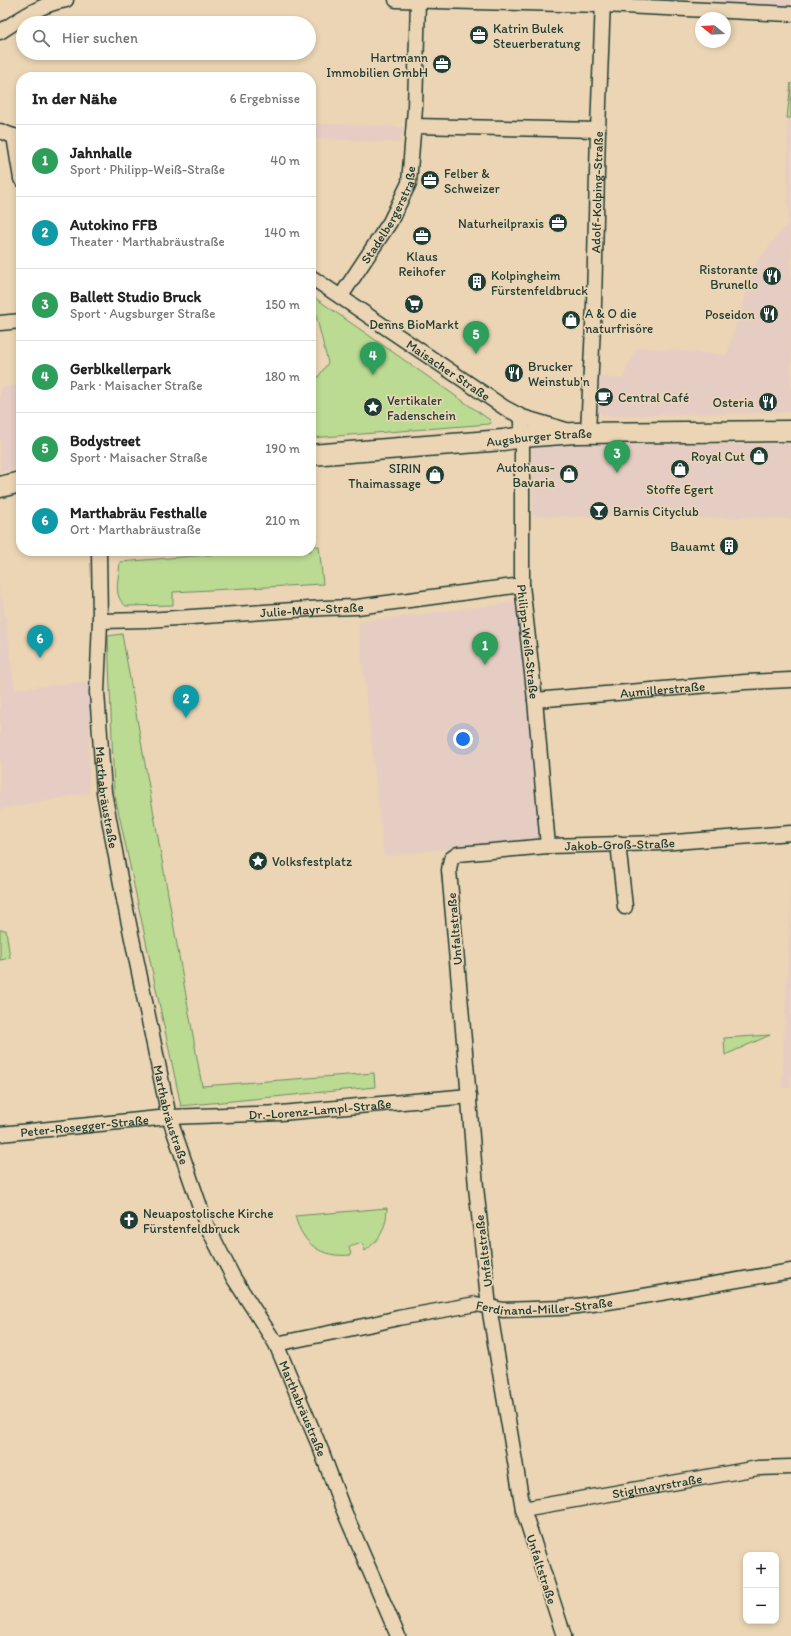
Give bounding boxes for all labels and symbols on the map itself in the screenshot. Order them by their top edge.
north arrow [695,12,731,48]
place label: Katrin Bulek Steuerberatung [493,21,581,51]
office icon: Katrin Bulek Steuerberatung [468,24,490,46]
place label: Hartmann Immobilien GmbH [326,50,428,80]
office icon: Hartmann Immobilien GmbH [431,53,453,75]
street label: Adolf-Kolping-Straße [588,131,606,253]
street label: Stadelbergerstraße [358,165,418,266]
place label: Felber & Schweizer [444,166,500,196]
office icon: Felber & Schweizer [419,169,441,191]
office icon: Naturheilpraxis [547,212,569,234]
place label: Naturheilpraxis [458,216,544,231]
office icon: Klaus Reihofer [411,225,433,247]
place label: Klaus Reihofer [398,249,446,279]
place label: Ristorante Brunello [699,262,758,292]
restaurant icon: Ristorante Brunello [761,265,783,287]
place label: Kolpingheim Fürstenfeldbruck [491,268,588,298]
building icon: Kolpingheim Fürstenfeldbruck [466,271,488,293]
supermarket icon: Denns BioMarkt [403,293,425,315]
restaurant icon: Poseidon [758,303,780,325]
place label: A & O die naturfrisöre [585,306,653,336]
place label: Poseidon [705,307,756,322]
shop icon: A & O die naturfrisöre [560,309,582,331]
place label: Denns BioMarkt [369,317,459,332]
pin: 5 [463,321,489,354]
street label: Maisacher Straße [403,337,493,404]
pin: 4 [360,342,386,375]
place label: Brucker Weinstub'n [528,359,590,389]
restaurant icon: Brucker Weinstub'n [503,362,525,384]
cafe icon: Central Café [593,386,615,408]
place label: Central Café [618,390,689,405]
restaurant icon: Osteria [757,391,779,413]
place label: Vertikaler Fadenschein [387,393,456,423]
place label: Osteria [712,395,754,410]
place icon: Vertikaler Fadenschein [362,396,384,418]
street label: Augsburger Straße [486,426,592,449]
pin: 3 [604,440,630,473]
shop icon: Royal Cut [748,445,770,467]
place label: Royal Cut [691,449,745,464]
shop icon: Stoffe Egert [669,458,691,480]
place label: Autohaus- Bavaria [496,460,555,490]
place label: SIRIN Thaimassage [348,461,421,491]
shop icon: Autohaus- Bavaria [558,463,580,485]
shop icon: SIRIN Thaimassage [424,464,446,486]
place label: Stoffe Egert [646,482,714,497]
bar icon: Barnis Cityclub [588,500,610,522]
place label: Barnis Cityclub [613,504,699,519]
building icon: Bauamt [718,535,740,557]
place label: Bauamt [670,539,715,554]
street label: Philipp-Weiß-Straße [514,583,542,700]
street label: Julie-Mayr-Straße [259,599,364,620]
pin: 6 [27,625,53,658]
pin: 1 [472,632,498,665]
street label: Aumillerstraße [619,678,706,701]
pin: 2 [173,685,199,718]
your location [453,729,473,749]
street label: Marthabräustraße [93,746,121,850]
street label: Jakob-Groß-Straße [564,835,675,854]
place icon: Volksfestplatz [247,850,269,872]
place label: Volksfestplatz [272,854,352,869]
street label: Unfaltstraße [444,892,465,966]
street label: Marthabräustraße [150,1064,192,1166]
street label: Dr.-Lorenz-Lampl-Straße [248,1096,392,1122]
street label: Peter-Rosegger-Straße [20,1112,150,1140]
place label: Neuapostolische Kirche Fürstenfeldbruck [143,1206,274,1236]
church icon: Neuapostolische Kirche Fürstenfeldbruck [118,1209,140,1231]
street label: Unfaltstraße [472,1214,495,1288]
street label: Ferdinand-Miller-Straße [475,1294,614,1318]
street label: Marthabräustraße [276,1358,330,1459]
street label: Stiglmayrstraße [611,1471,703,1501]
street label: Unfaltstraße [523,1532,560,1606]

